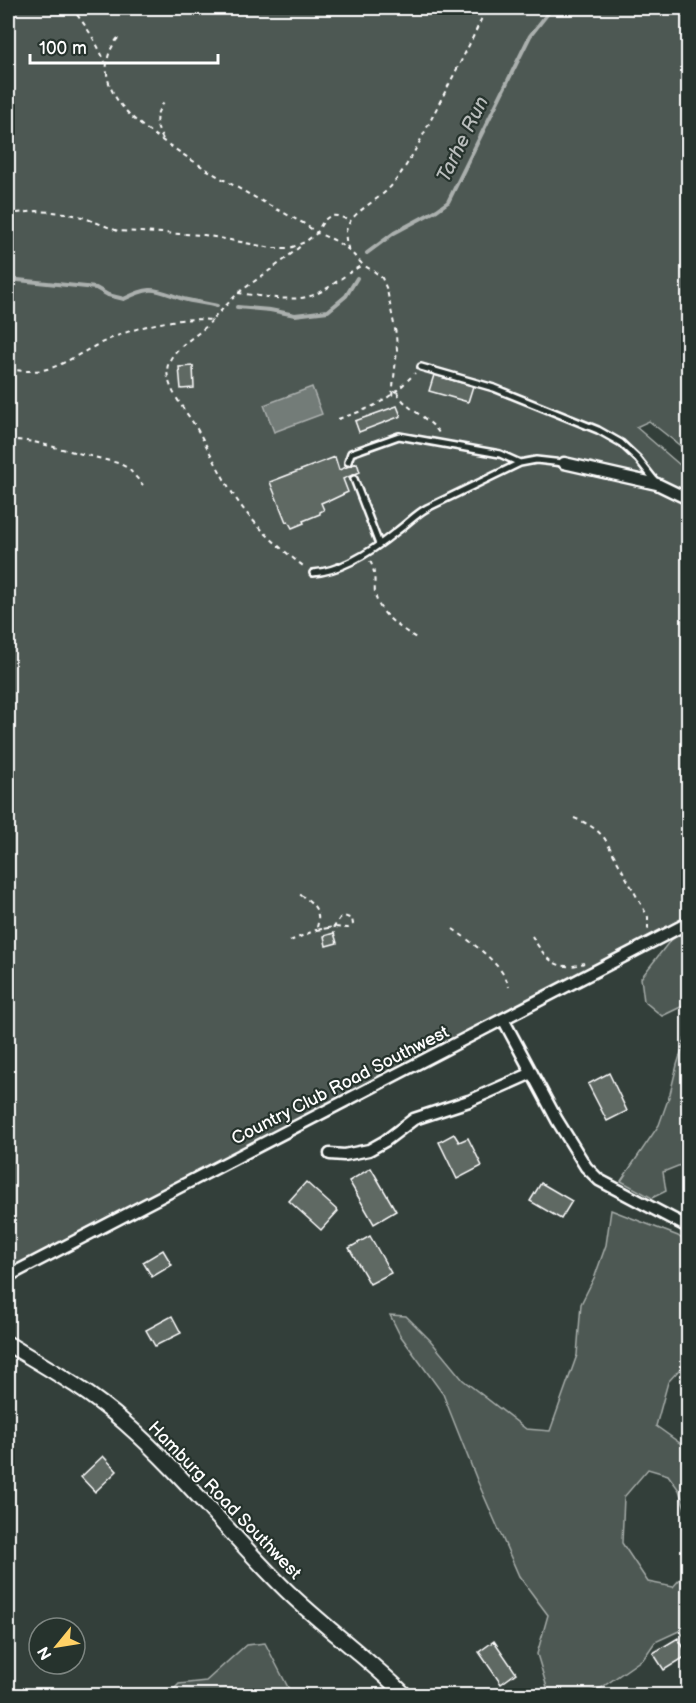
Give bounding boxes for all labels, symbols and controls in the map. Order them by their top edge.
scale bar [30,27,218,65]
text: 100 m [39,38,87,59]
water label: Tarhe Run [432,93,494,186]
street label: Country Club Road Southwest [228,1021,453,1150]
street label: Hamburg Road Southwest [144,1417,306,1584]
north arrow [27,1616,87,1676]
text: N [34,1643,57,1663]

